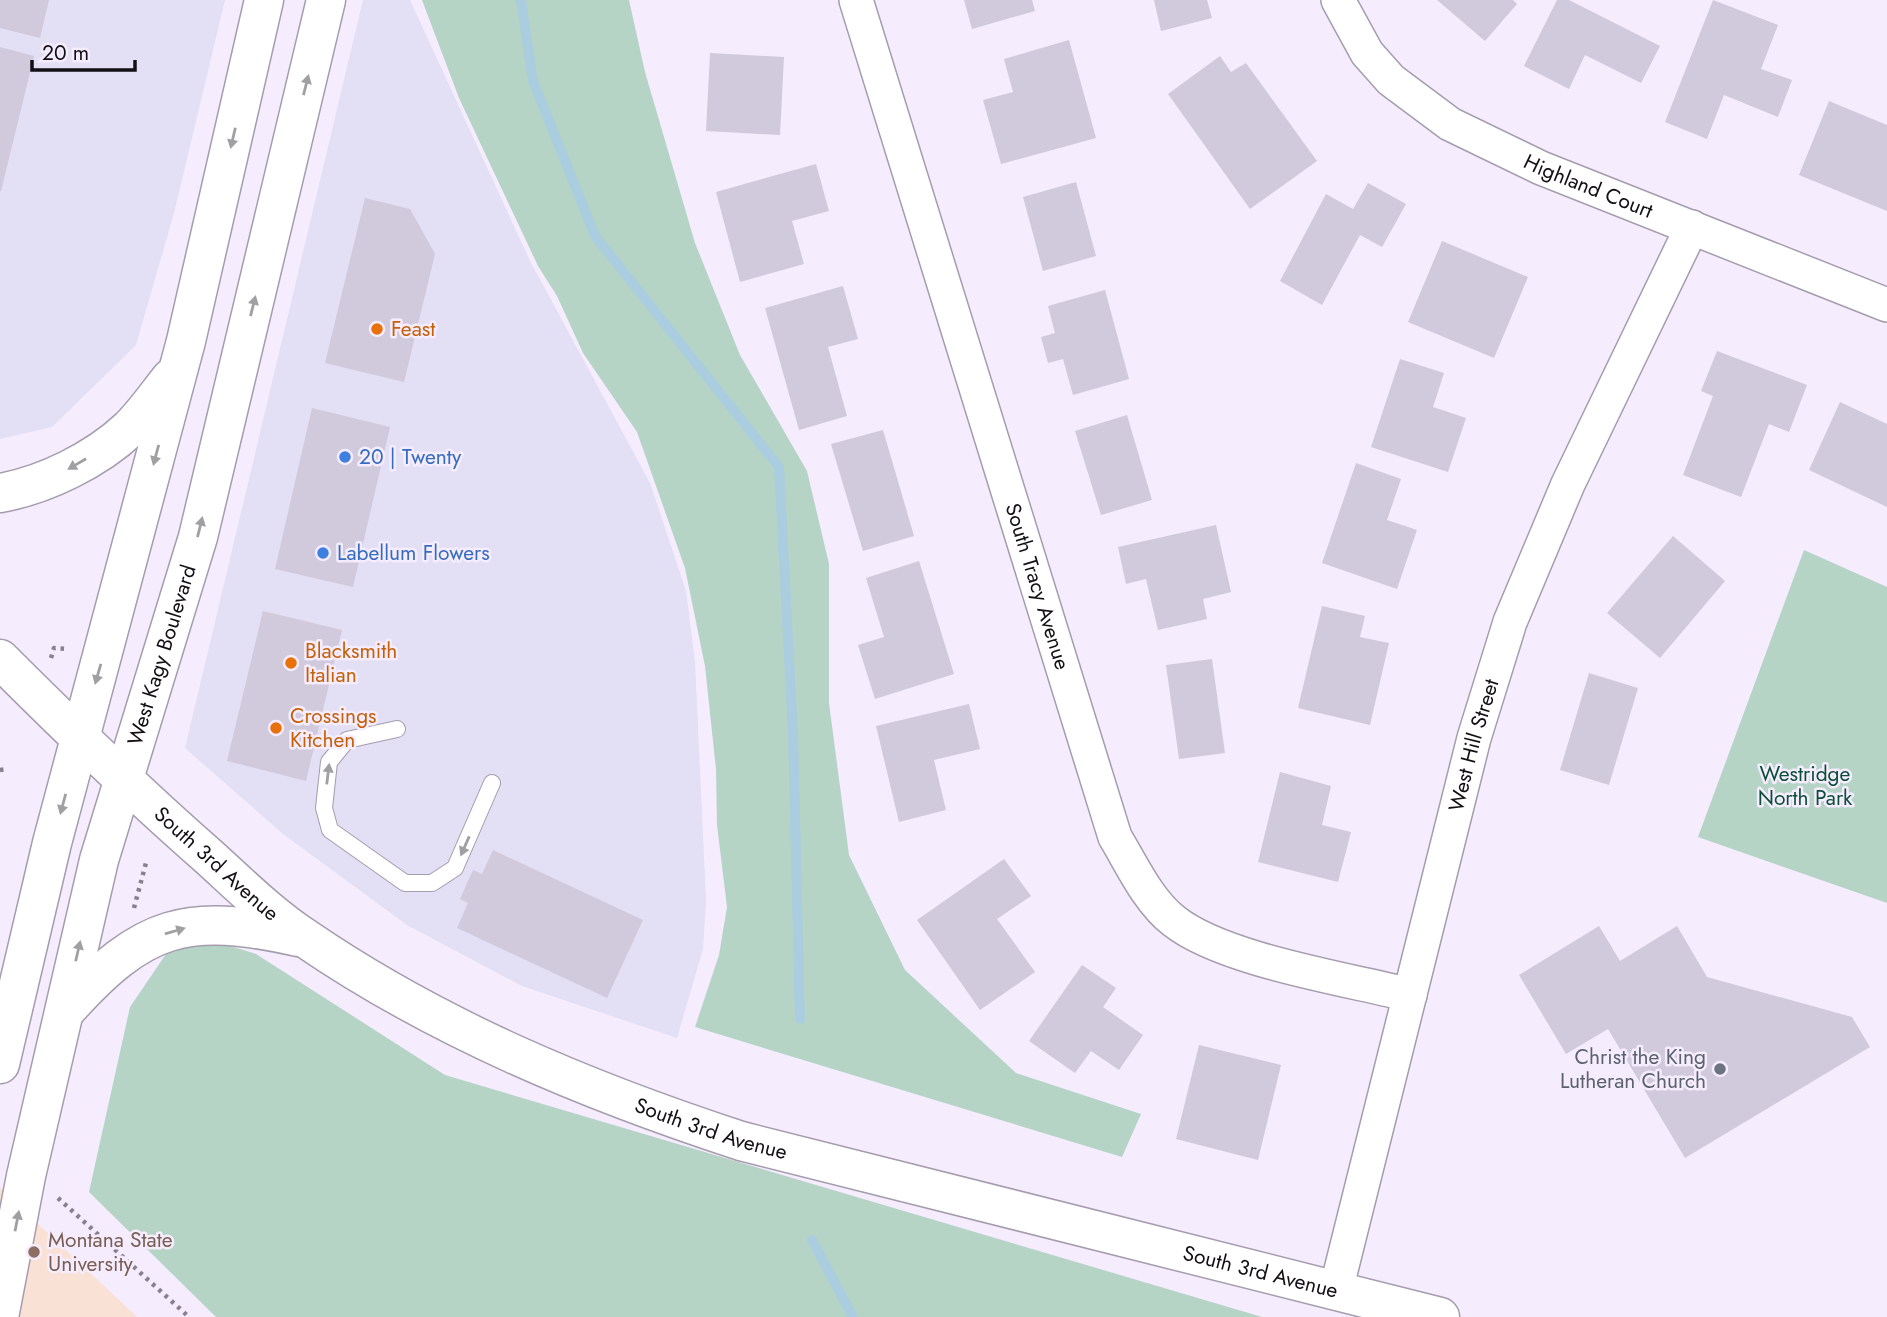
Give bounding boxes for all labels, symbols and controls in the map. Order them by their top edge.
scale bar [32,28,135,72]
text: 20 m [42,38,89,68]
one-way arrow [301,74,312,96]
one-way arrow [227,127,238,149]
street label: Highland Court [1519,147,1657,226]
one-way arrow [248,295,259,317]
place label: Feast [391,314,435,344]
marker: Feast [369,321,385,337]
place label: 20 | Twenty [359,442,462,472]
one-way arrow [150,444,161,466]
marker: 20 | Twenty [337,449,353,465]
one-way arrow [67,457,86,470]
street label: South Tracy Avenue [998,500,1077,674]
one-way arrow [195,516,206,538]
place label: Labellum Flowers [337,538,490,568]
marker: Labellum Flowers [315,545,331,561]
street label: West Kagy Boulevard [120,561,204,749]
place label: Blacksmith Italian [305,636,397,690]
marker: Blacksmith Italian [283,655,299,671]
one-way arrow [92,664,102,685]
street label: West Hill Street [1441,675,1506,815]
place label: Crossings Kitchen [290,701,377,755]
marker: Crossings Kitchen [268,720,284,736]
park label: Westridge North Park [1758,759,1853,813]
one-way arrow [322,763,333,785]
one-way arrow [57,793,68,815]
street label: South 3rd Avenue [147,800,285,928]
one-way arrow [459,835,470,856]
one-way arrow [164,925,185,935]
one-way arrow [73,940,84,962]
place label: Christ the King Lutheran Church [1560,1042,1706,1096]
marker: Christ the King Lutheran Church [1712,1061,1728,1077]
street label: South 3rd Avenue [630,1090,791,1167]
one-way arrow [12,1210,23,1232]
place label: Montana State University [48,1225,173,1279]
street label: South 3rd Avenue [1180,1238,1341,1306]
marker: Montana State University [26,1244,42,1260]

